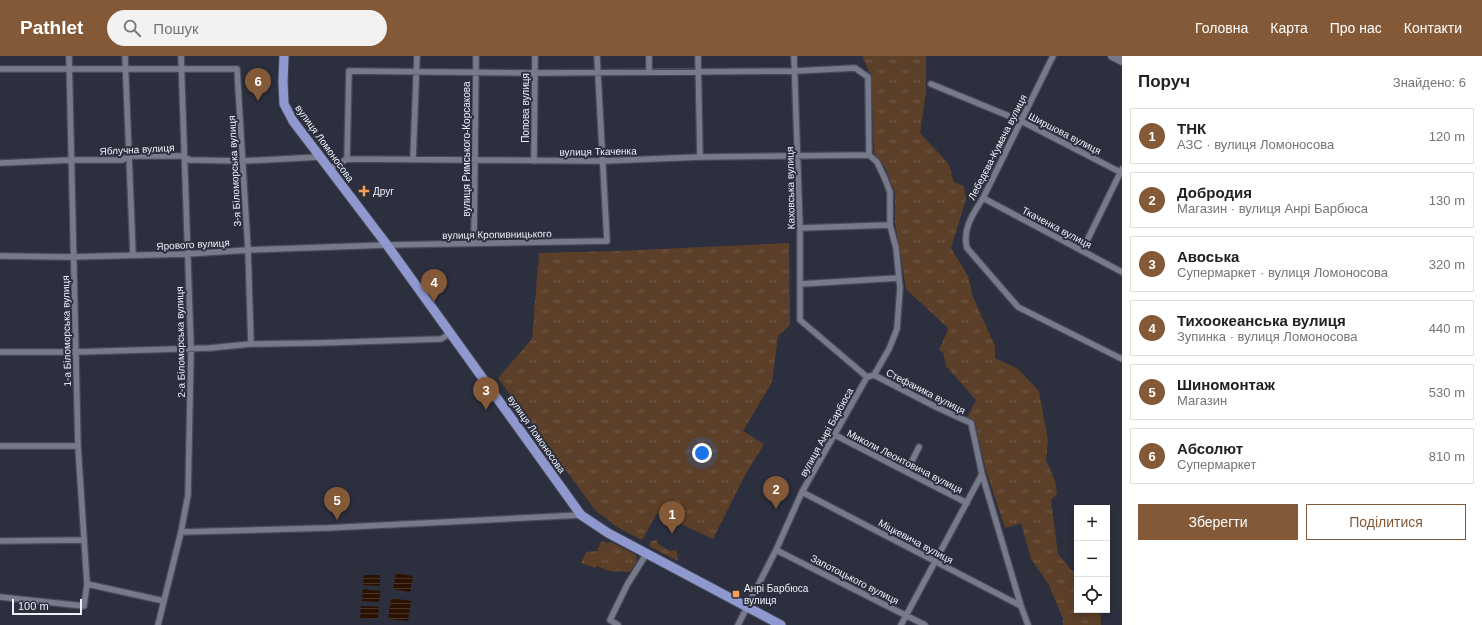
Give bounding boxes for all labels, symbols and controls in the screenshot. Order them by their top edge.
search box [107,10,387,46]
text: Pathlet [20,17,83,38]
icon: search [121,17,143,39]
text: Пошук [153,20,199,37]
text: Головна [1195,20,1248,36]
text: Карта [1270,20,1308,36]
text: Про нас [1330,20,1382,36]
text: Контакти [1404,20,1462,36]
pin: 6 [245,68,271,101]
text: Поруч [1138,72,1190,91]
street label: Попова вулиця [520,73,531,143]
text: Знайдено: 6 [1393,75,1466,90]
street label: вулиця Римського-Корсакова [461,81,472,217]
street label: Лебедєва-Кумача вулиця [966,93,1029,202]
street label: вулиця Ломоносова [293,103,356,184]
street label: Ширшова вулиця [1027,110,1103,156]
street label: 3-я Біломорська вулиця [226,115,243,227]
text: ТНК [1177,120,1206,137]
text: 1 [1148,129,1156,144]
text: 120 m [1429,129,1465,144]
text: АЗС · вулиця Ломоносова [1177,137,1334,152]
street label: Яблучна вулиця [99,142,175,157]
street label: вулиця Ткаченка [559,145,637,158]
street label: Каховська вулиця [784,147,797,229]
text: Добродия [1177,184,1252,201]
marker: Друг [358,185,370,197]
place label: Друг [373,186,394,197]
text: 2 [1148,193,1156,208]
text: 130 m [1429,193,1465,208]
text: Магазин · вулиця Анрі Барбюса [1177,201,1368,216]
street label: Ткаченка вулиця [1020,204,1093,250]
street label: вулиця Кропивницького [442,228,552,241]
street label: Ярового вулиця [156,237,230,252]
text: Авоська [1177,248,1239,265]
text: 3 [1148,257,1156,272]
text: 320 m [1429,257,1465,272]
text: Супермаркет · вулиця Ломоносова [1177,265,1388,280]
pin: 4 [421,269,447,302]
street label: 1-а Біломорська вулиця [60,275,73,387]
street label: 2-а Біломорська вулиця [174,286,187,398]
text: Тихоокеанська вулиця [1177,312,1346,329]
text: 4 [1148,321,1156,336]
text: 440 m [1429,321,1465,336]
text: Зупинка · вулиця Ломоносова [1177,329,1358,344]
street label: Стефаника вулиця [884,367,967,416]
text: Шиномонтаж [1177,376,1275,393]
pin: 3 [473,377,499,410]
text: 5 [1148,385,1156,400]
text: 530 m [1429,385,1465,400]
street label: вулиця Анрі Барбюса [798,386,856,478]
street label: вулиця Ломоносова [506,393,568,476]
text: Магазин [1177,393,1227,408]
street label: Миколи Леонтовича вулиця [845,427,964,495]
text: Абсолют [1177,440,1243,457]
your location [692,443,712,463]
text: 6 [1148,449,1156,464]
text: 810 m [1429,449,1465,464]
text: Супермаркет [1177,457,1256,472]
pin: 2 [763,476,789,509]
pin: 5 [324,487,350,520]
pin: 1 [659,501,685,534]
button: Зберегти [1138,504,1298,540]
button: Поділитися [1306,504,1466,540]
map controls [1074,505,1110,613]
button: + [1074,505,1110,541]
street label: Міцкевича вулиця [876,517,955,566]
button: − [1074,541,1110,577]
street label: Запотоцького вулиця [809,552,901,606]
button: locate [1074,577,1110,613]
place label: Анрі Барбюса вулиця [744,583,809,606]
marker: Анрі Барбюса вулиця [731,589,741,599]
scale bar [12,597,82,616]
text: 100 m [18,600,49,612]

